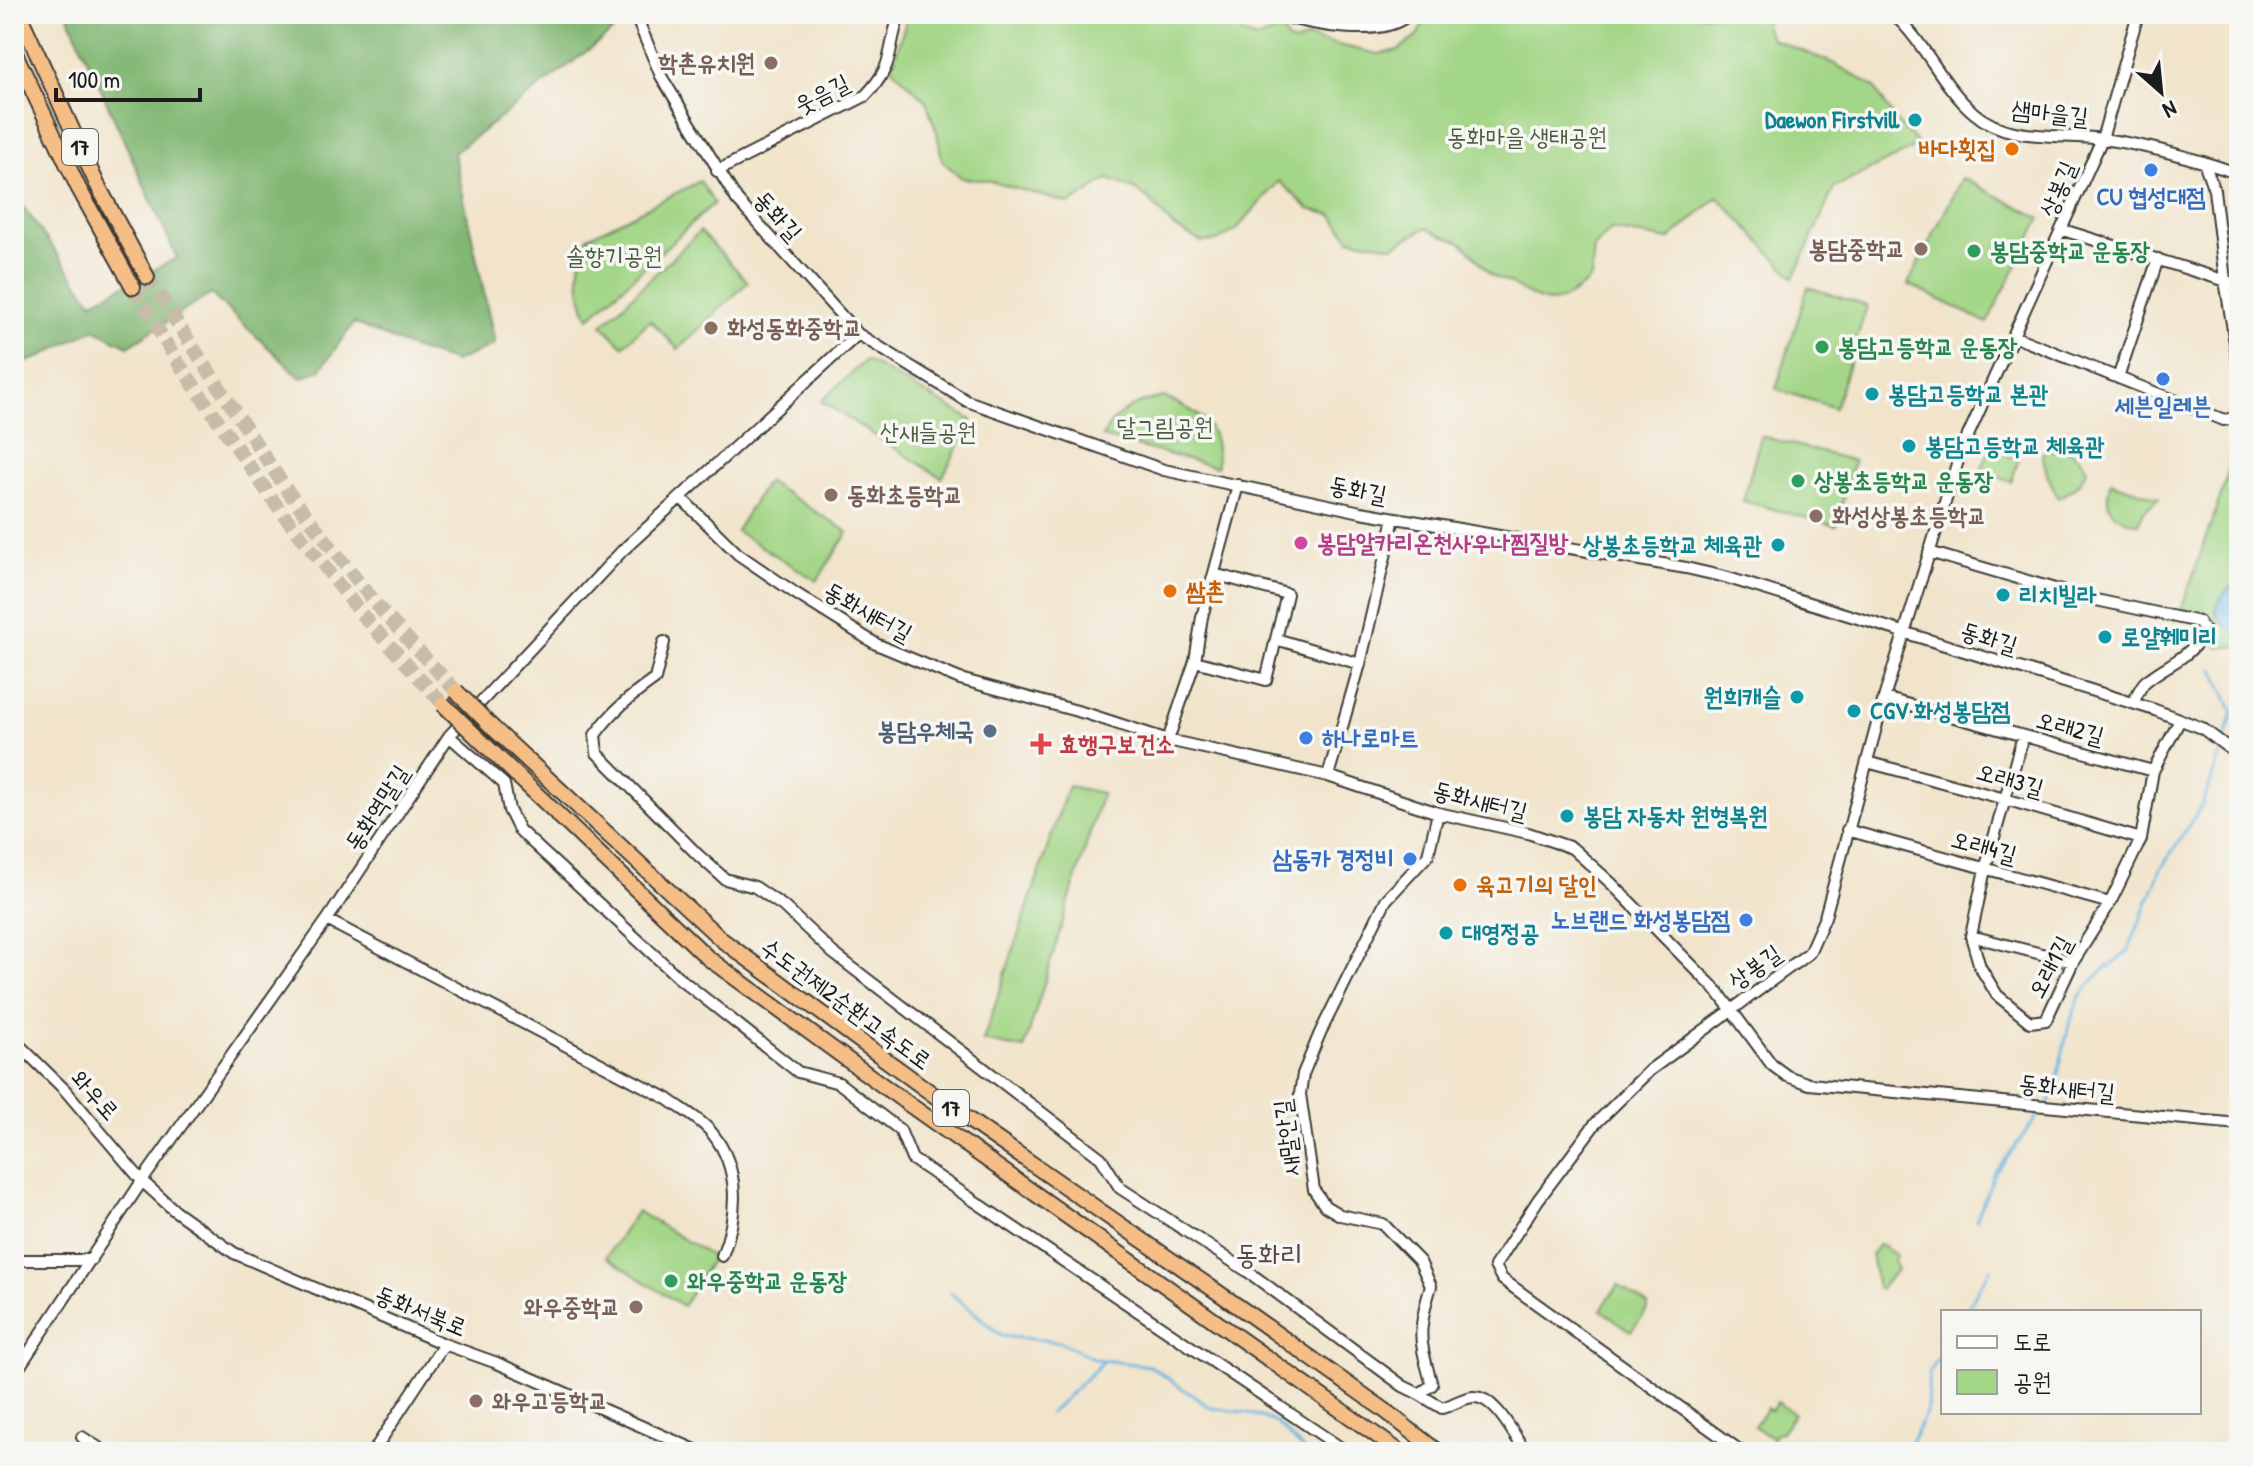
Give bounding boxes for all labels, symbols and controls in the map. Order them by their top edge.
place label: 학촌유치원 [657,46,755,78]
scale bar [56,52,200,102]
north arrow [2121,52,2201,132]
marker: 학촌유치원 [762,54,780,72]
text: 100 m [68,63,120,95]
street label: 웃음길 [788,66,855,121]
street label: 샘마을길 [2010,92,2090,132]
text: N [2158,94,2182,126]
place label: Daewon Firstvill [1765,103,1900,135]
marker: Daewon Firstvill [1906,111,1924,129]
park label: 동화마을 생태공원 [1447,120,1607,152]
road number: 17 [62,129,98,165]
place label: 바다횟집 [1919,132,1996,164]
marker: 바다횟집 [2003,140,2021,158]
street label: 상봉길 [2031,156,2083,222]
marker: CU 협성대점 [2142,161,2160,179]
place label: CU 협성대점 [2096,180,2206,212]
street label: 동화길 [747,183,810,248]
place label: 봉담중학교 [1808,232,1905,264]
place label: 봉담중학교 운동장 [1990,234,2151,266]
park label: 솔향기공원 [566,239,662,271]
marker: 봉담중학교 [1912,240,1930,258]
marker: 봉담중학교 운동장 [1965,242,1983,260]
place label: 화성동화중학교 [727,311,862,343]
marker: 화성동화중학교 [702,319,720,337]
place label: 봉담고등학교 운동장 [1838,330,2018,362]
marker: 봉담고등학교 운동장 [1813,338,1831,356]
marker: 세븐일레븐 [2154,370,2172,388]
place label: 봉담고등학교 본관 [1888,377,2049,409]
marker: 봉담고등학교 본관 [1863,385,1881,403]
place label: 세븐일레븐 [2114,389,2211,421]
park label: 달그림공원 [1117,410,1213,442]
park label: 산새들공원 [880,415,976,447]
place label: 봉담고등학교 체육관 [1925,429,2105,461]
marker: 봉담고등학교 체육관 [1900,437,1918,455]
place label: 상봉초등학교 운동장 [1814,464,1994,496]
street label: 동화길 [1327,468,1390,510]
marker: 상봉초등학교 운동장 [1789,472,1807,490]
place label: 동화초등학교 [847,478,963,510]
marker: 동화초등학교 [822,486,840,504]
place label: 화성상봉초등학교 [1832,499,1987,531]
marker: 화성상봉초등학교 [1807,507,1825,525]
place label: 봉담알카리온천사우나찜질방 [1317,526,1569,558]
place label: 상봉초등학교 체육관 [1583,528,1763,560]
marker: 봉담알카리온천사우나찜질방 [1292,534,1310,552]
marker: 상봉초등학교 체육관 [1769,536,1787,554]
street label: 동화새터길 [819,574,918,649]
place label: 쌈촌 [1185,574,1225,606]
place label: 리치빌라 [2019,578,2097,610]
marker: 쌈촌 [1161,582,1179,600]
marker: 리치빌라 [1994,586,2012,604]
street label: 동화길 [1957,613,2022,661]
place label: 로얄훼미리 [2121,620,2218,652]
marker: 로얄훼미리 [2096,628,2114,646]
place label: 원희캐슬 [1704,680,1781,712]
marker: 원희캐슬 [1788,688,1806,706]
place label: CGV 화성봉담점 [1870,694,2010,726]
marker: CGV 화성봉담점 [1845,702,1863,720]
street label: 오래2길 [2033,703,2108,751]
place label: 봉담우체국 [877,714,974,746]
place label: 하나로마트 [1322,721,1419,753]
marker: 봉담우체국 [981,722,999,740]
place label: 효행구보건소 [1059,727,1175,759]
marker: 하나로마트 [1297,729,1315,747]
marker: 효행구보건소 [1030,733,1052,755]
street label: 오래3길 [1973,754,2048,804]
street label: 동화역말길 [336,758,416,857]
street label: 동화새터길 [1430,773,1531,827]
place label: 봉담 자동차 원형복원 [1583,799,1768,831]
marker: 봉담 자동차 원형복원 [1558,807,1576,825]
street label: 오래4길 [1948,822,2021,870]
place label: 삼동카 경정비 [1273,842,1394,874]
marker: 삼동카 경정비 [1401,850,1419,868]
place label: 육고기의 달인 [1476,868,1597,900]
marker: 육고기의 달인 [1451,876,1469,894]
place label: 노브랜드 화성봉담점 [1551,903,1730,935]
marker: 노브랜드 화성봉담점 [1737,911,1755,929]
place label: 대영정공 [1462,916,1539,948]
marker: 대영정공 [1437,924,1455,942]
street label: 수도권제2순환고속도로 [755,930,939,1076]
street label: 오래1길 [2019,930,2079,1003]
street label: 상봉길 [1722,936,1787,996]
street label: 와우로 [64,1062,127,1127]
street label: 동화새터길 [2017,1066,2117,1108]
road number: 17 [933,1090,969,1126]
street label: 새말안길 [1265,1098,1307,1178]
district label: 동화리 [1235,1235,1303,1273]
place label: 와우중학교 운동장 [687,1264,848,1296]
marker: 와우중학교 운동장 [662,1272,680,1290]
street label: 동화서북로 [371,1277,472,1343]
place label: 와우중학교 [523,1290,620,1322]
marker: 와우중학교 [627,1298,645,1316]
legend [1941,1310,2201,1414]
text: 도로 [2013,1325,2052,1357]
text: 공원 [2013,1365,2052,1397]
place label: 와우고등학교 [492,1384,608,1416]
marker: 와우고등학교 [467,1392,485,1410]

